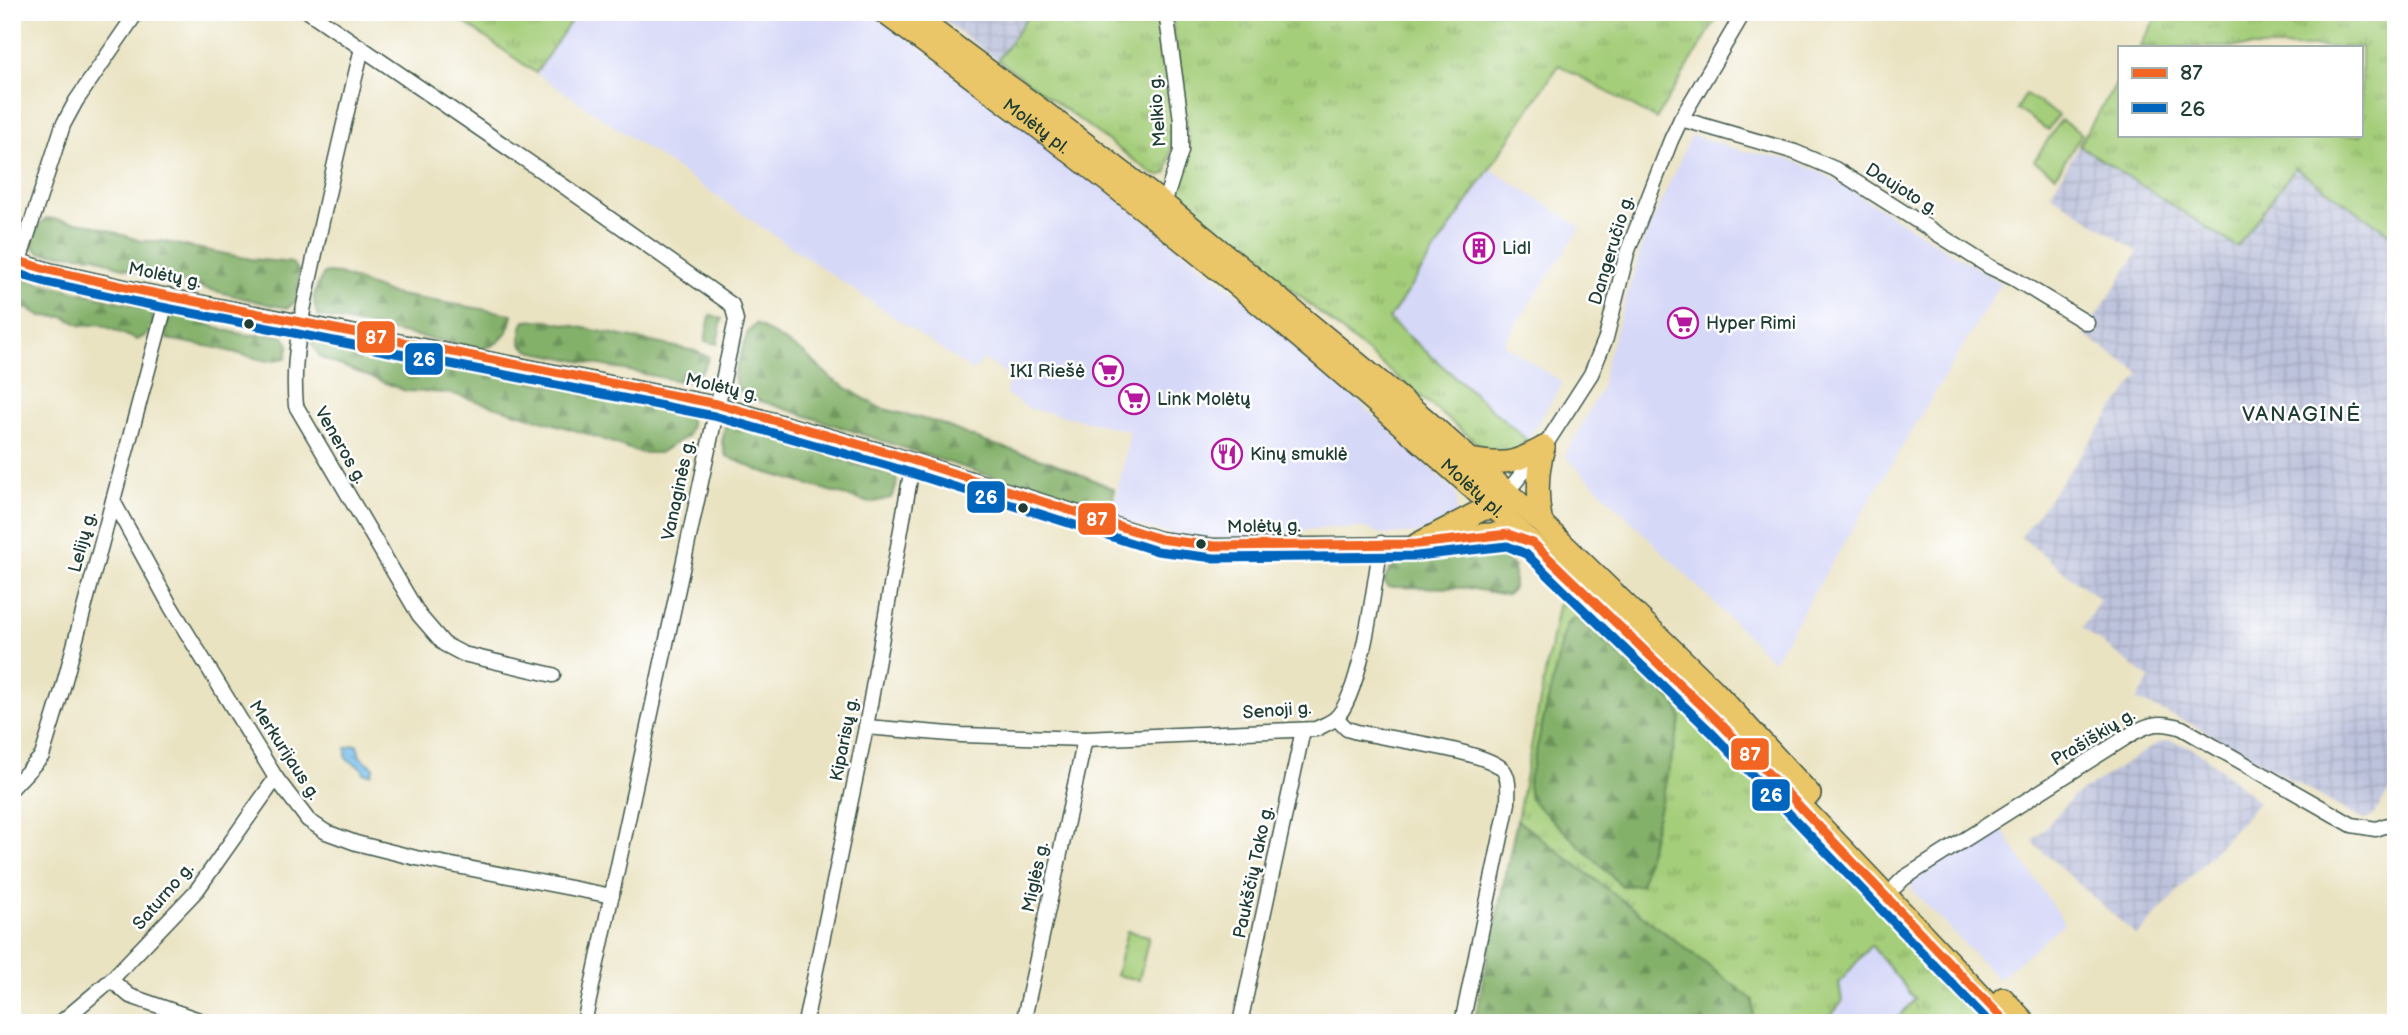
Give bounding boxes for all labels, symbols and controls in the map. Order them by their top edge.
legend [2118,46,2362,136]
text: 87 [2180,61,2203,86]
street label: Melkio g. [1145,74,1170,148]
street label: Molėtų pl. [998,94,1073,159]
text: 26 [2180,97,2205,122]
street label: Daujoto g. [1862,159,1942,220]
street label: Dangeručio g. [1585,193,1638,308]
building icon: Lidl [1462,231,1496,265]
place label: Lidl [1502,238,1531,259]
street label: Molėtų g. [127,258,203,293]
supermarket icon: Hyper Rimi [1666,306,1700,340]
place label: Hyper Rimi [1706,313,1796,334]
unlabelled marker [242,317,256,331]
line badge: 87 [356,320,396,354]
text: 87 [365,327,387,350]
line badge: 26 [404,342,444,376]
text: 26 [413,349,435,372]
supermarket icon: IKI Riešė [1091,354,1125,388]
place label: IKI Riešė [1010,361,1085,382]
street label: Molėtų g. [683,369,760,406]
supermarket icon: Link Molėtų [1117,382,1151,416]
place label: Link Molėtų [1157,389,1251,410]
district label: VANAGINĖ [2242,402,2362,427]
street label: Veneros g. [310,403,371,487]
restaurant icon: Kinų smuklė [1210,437,1244,471]
street label: Vanaginės g. [658,438,699,542]
place label: Kinų smuklė [1250,444,1348,465]
street label: Molėtų pl. [1436,455,1508,522]
line badge: 26 [966,480,1006,514]
text: 26 [975,487,997,510]
unlabelled marker [1016,501,1030,515]
line badge: 87 [1077,502,1117,536]
street label: Lelijų g. [64,509,101,575]
text: 87 [1086,509,1108,532]
street label: Molėtų g. [1227,515,1301,538]
unlabelled marker [1194,537,1208,551]
street label: Kiparisų g. [826,695,863,783]
street label: Merkurijaus g. [245,697,325,804]
street label: Senoji g. [1242,698,1312,723]
street label: Prašiškių g. [2048,704,2139,771]
line badge: 87 [1730,737,1770,771]
text: 87 [1739,744,1761,767]
line badge: 26 [1751,778,1791,812]
text: 26 [1760,785,1782,808]
street label: Paukščių Tako g. [1229,804,1278,940]
street label: Miglės g. [1018,840,1053,914]
street label: Saturno g. [128,858,198,934]

